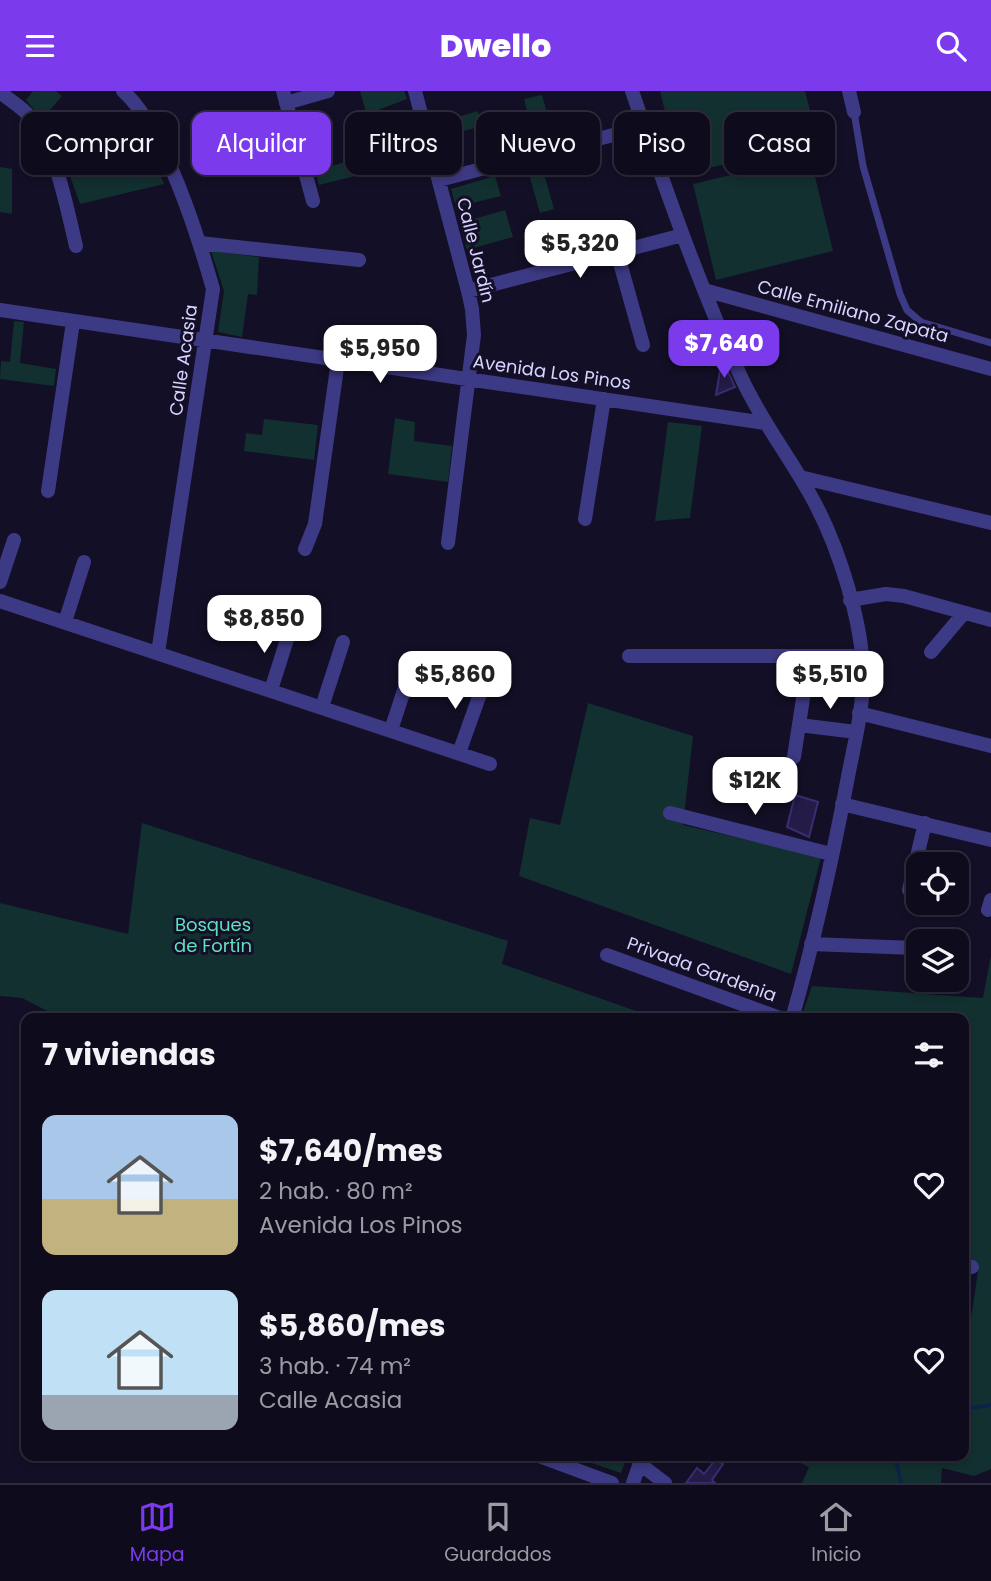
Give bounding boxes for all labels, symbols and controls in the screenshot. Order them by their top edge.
text: Dwello [440,23,551,68]
icon: menu [21,27,59,65]
icon: search [932,27,970,65]
chip: Comprar [21,112,178,175]
chip: Alquilar [192,112,331,175]
chip: Filtros [345,112,462,175]
chip: Nuevo [476,112,600,175]
chip: Piso [614,112,710,175]
chip: Casa [724,112,835,175]
street label: Calle Jardín [451,195,501,305]
pin: $5,320 [523,221,637,280]
text: $5,320 [541,227,619,259]
street label: Calle Emiliano Zapata [755,273,951,349]
street label: Calle Acasia [163,303,203,417]
pin: $7,640 [667,321,781,380]
pin: $5,950 [323,325,437,385]
text: $7,640 [684,327,764,359]
text: $5,950 [340,332,420,364]
street label: Avenida Los Pinos [471,349,633,395]
pin: $8,850 [207,595,321,655]
text: $8,850 [223,602,305,634]
pin: $5,860 [398,651,512,711]
pin: $5,510 [773,651,887,711]
text: $5,860 [414,658,496,690]
text: $5,510 [792,658,868,690]
pin: $12K [714,757,796,817]
text: $12K [729,764,781,796]
map controls [906,852,969,992]
button: locate [906,852,969,915]
park label: Bosques de Fortín [174,912,252,958]
button: layers [906,929,969,992]
street label: Privada Gardenia [624,930,780,1008]
text: 7 viviendas [42,1033,216,1076]
icon: filters [910,1036,948,1074]
text: $7,640/mes [259,1129,443,1172]
icon: home [98,1143,182,1227]
icon: heart [910,1166,948,1204]
text: 2 hab. · 80 m² [259,1175,413,1207]
text: Avenida Los Pinos [259,1209,463,1241]
text: $5,860/mes [259,1304,446,1347]
icon: home [98,1318,182,1402]
icon: heart [910,1341,948,1379]
text: 3 hab. · 74 m² [259,1350,411,1382]
text: Calle Acasia [259,1384,402,1416]
tab: Mapa [130,1498,185,1569]
tab: Guardados [444,1498,552,1569]
tab: Inicio [811,1498,861,1569]

